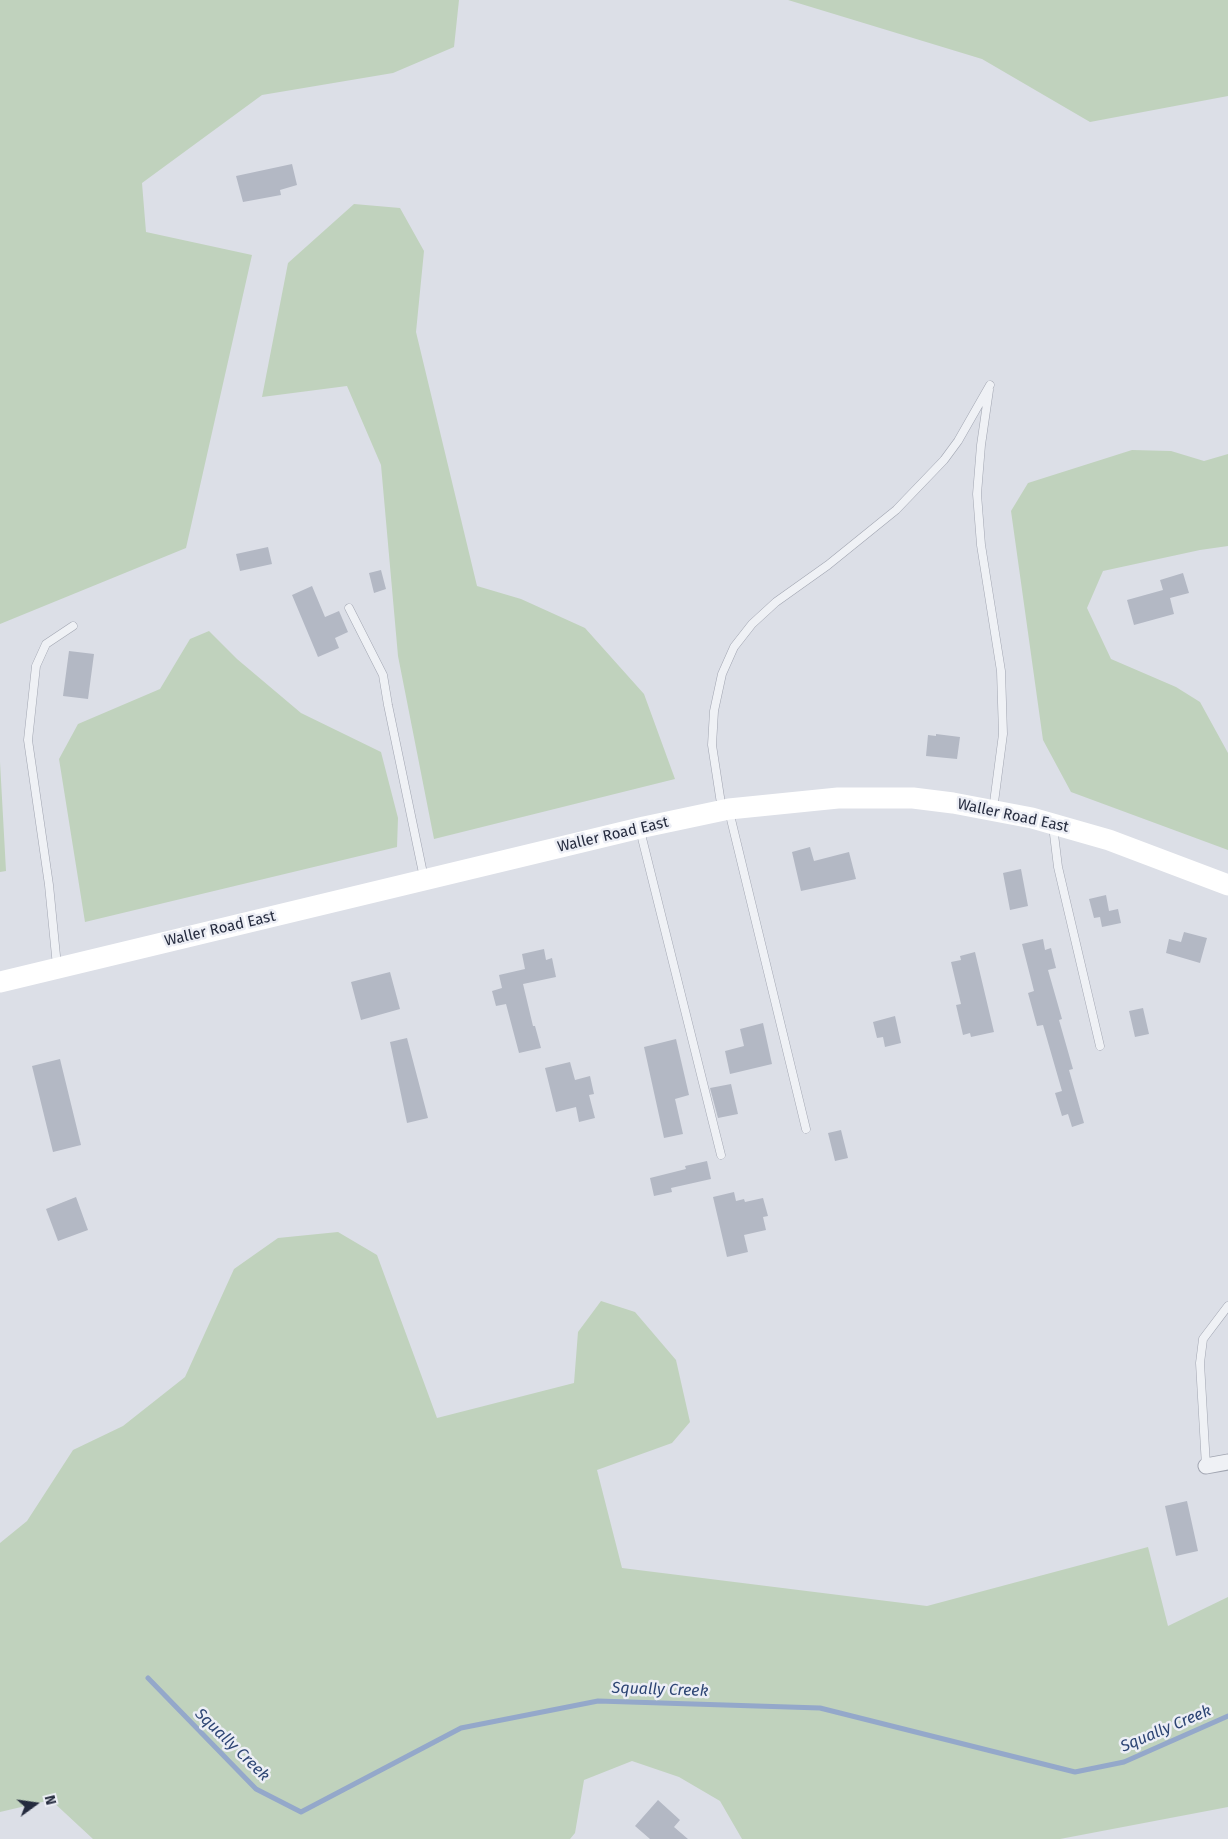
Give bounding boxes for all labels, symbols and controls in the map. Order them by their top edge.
street label: Waller Road East [956,795,1070,837]
street label: Waller Road East [556,813,670,857]
street label: Waller Road East [163,907,277,951]
water label: Squally Creek [611,1679,709,1701]
water label: Squally Creek [1118,1701,1214,1757]
water label: Squally Creek [191,1705,273,1785]
north arrow [10,1779,60,1829]
text: N [41,1794,59,1807]

